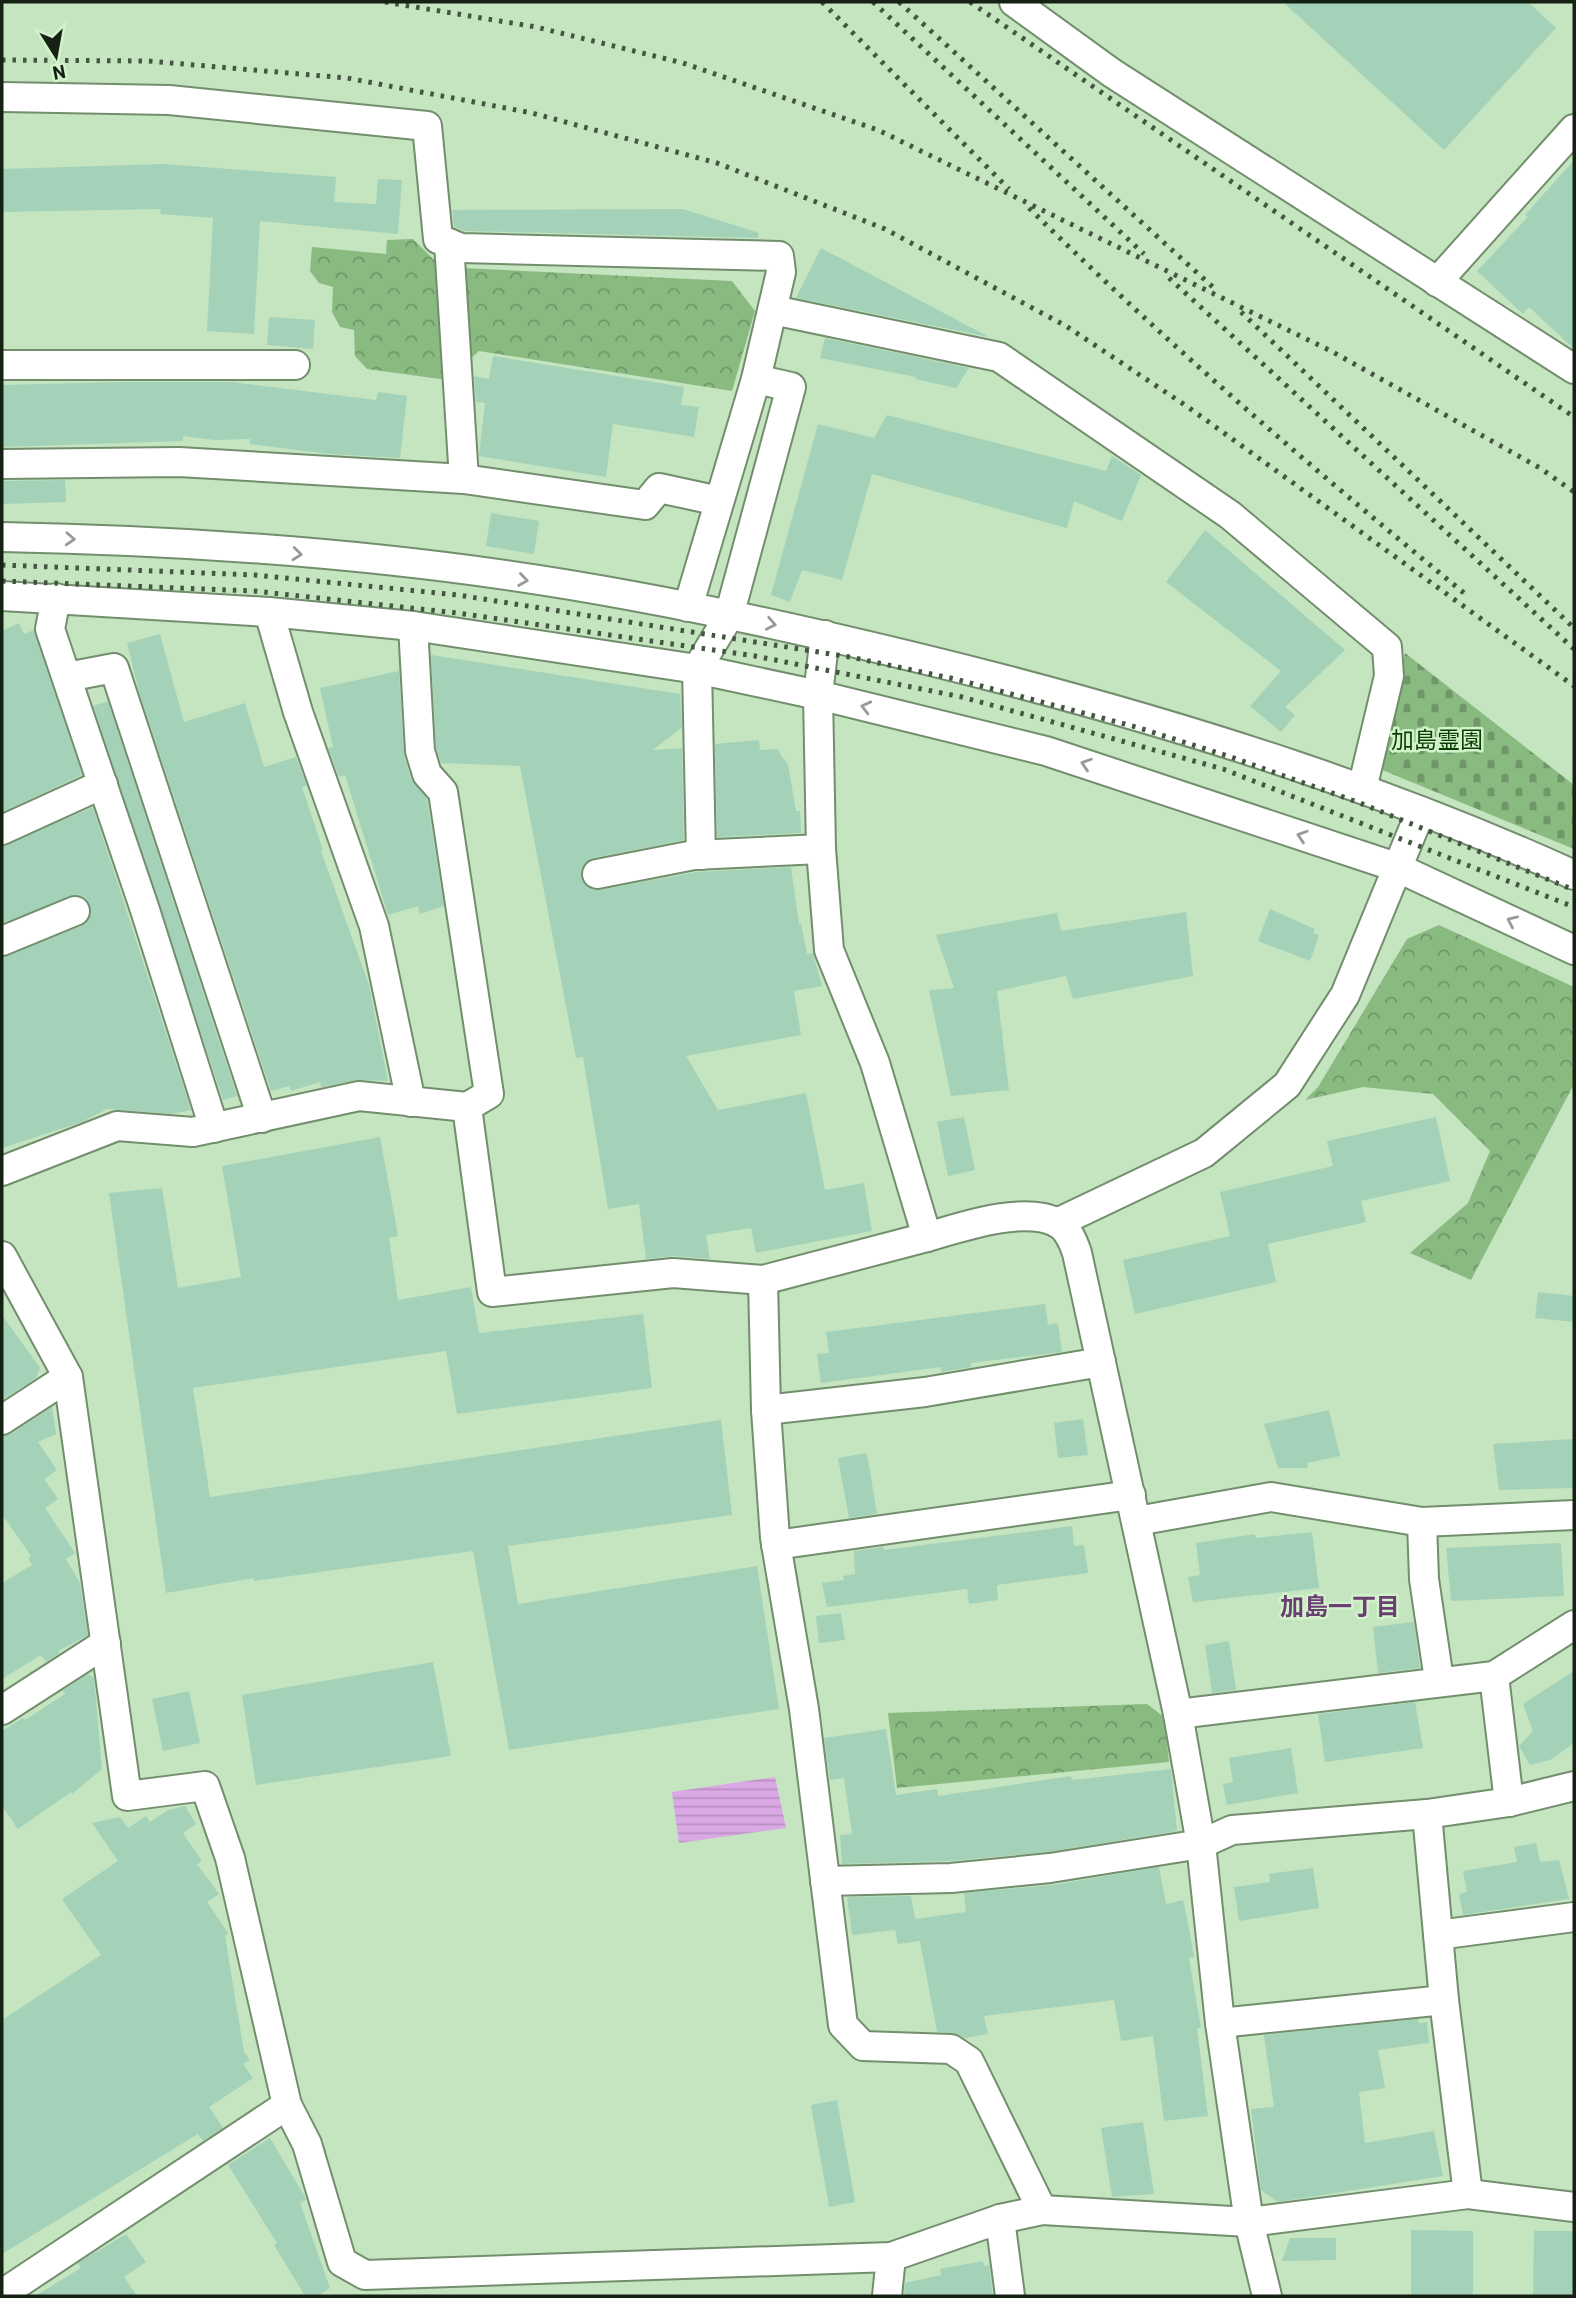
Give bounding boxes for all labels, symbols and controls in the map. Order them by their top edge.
north arrow [21,21,91,91]
text: N [51,61,68,86]
one-way arrow [65,531,76,546]
one-way arrow [291,546,303,561]
one-way arrow [517,572,529,587]
one-way arrow [765,616,777,631]
one-way arrow [860,700,872,715]
park label: 加島霊園 [1391,725,1483,753]
one-way arrow [1080,758,1093,772]
one-way arrow [1296,830,1309,844]
one-way arrow [1507,916,1520,930]
district label: 加島一丁目 [1280,1591,1400,1620]

